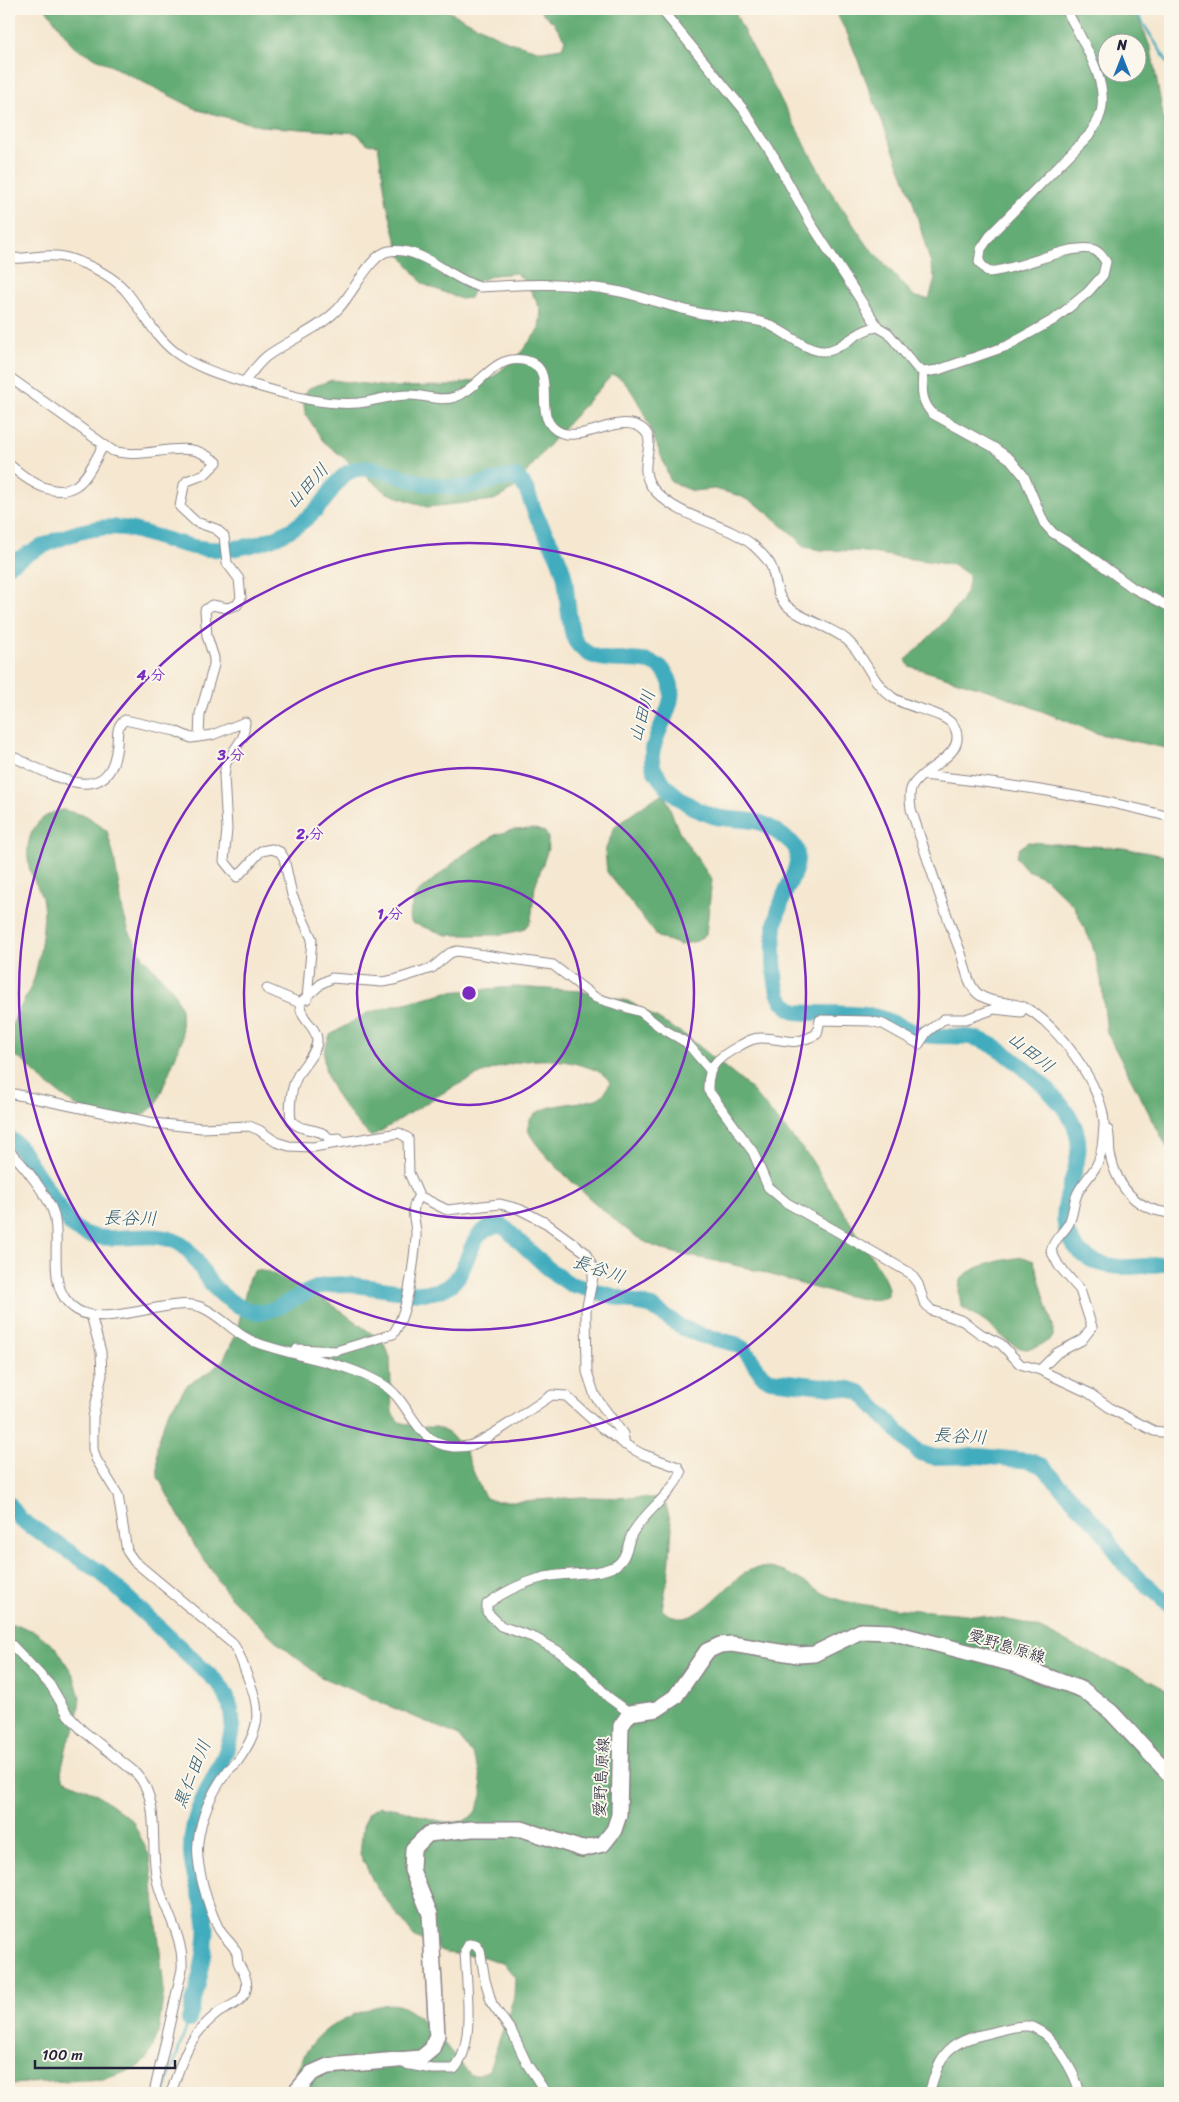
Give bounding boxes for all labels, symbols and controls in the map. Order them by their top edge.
north arrow [1096,32,1146,82]
text: N [1116,33,1127,58]
water label: 山田川 [277,455,337,517]
text: 4 分 [136,662,165,688]
water label: 山田川 [619,686,665,746]
text: 3 分 [216,742,245,768]
text: 2 分 [295,821,324,847]
text: 1 分 [377,901,403,927]
centre of rings [460,984,478,1002]
water label: 山田川 [1000,1023,1062,1081]
water label: 長谷川 [103,1202,157,1234]
water label: 長谷川 [568,1245,630,1293]
water label: 長谷川 [932,1419,988,1453]
street label: 愛野島原線 [965,1620,1049,1672]
water label: 黒仁田川 [164,1735,220,1813]
street label: 愛野島原線 [584,1736,618,1818]
scale bar [35,2037,175,2069]
text: 100 m [42,2042,83,2068]

